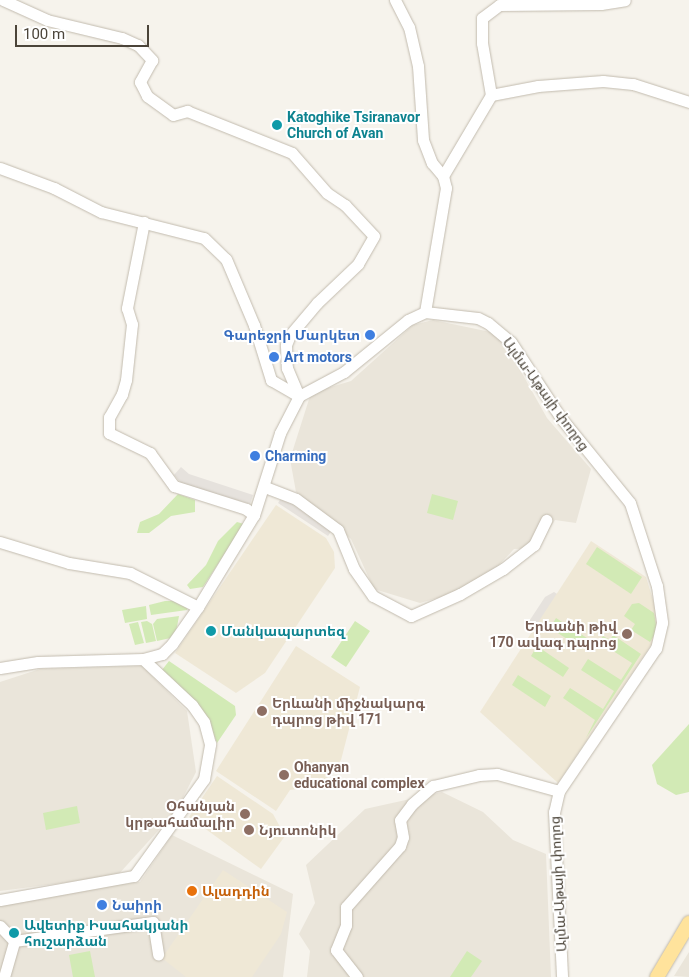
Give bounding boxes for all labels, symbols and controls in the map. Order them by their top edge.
scale bar [18,15,151,47]
text: 100 m [23,25,65,43]
place label: Katoghike Tsiranavor Church of Avan [287,109,420,142]
marker: Katoghike Tsiranavor Church of Avan [271,119,283,131]
place label: Գարեջրի Մարկետ [223,327,360,343]
marker: Գարեջրի Մարկետ [364,329,376,341]
street label: Ալմա-Աթայի փողոց [499,334,593,454]
place label: Art motors [284,349,352,365]
marker: Art motors [268,351,280,363]
place label: Charming [265,448,326,464]
marker: Charming [249,450,261,462]
place label: Երևանի թիվ 170 ավագ դպրոց [489,618,617,650]
place label: Մանկապարտեզ [221,623,345,639]
marker: Մանկապարտեզ [205,625,217,637]
marker: Երևանի թիվ 170 ավագ դպրոց [621,628,633,640]
place label: Երևանի միջնակարգ դպրոց թիվ 171 [272,695,425,728]
marker: Երևանի միջնակարգ դպրոց թիվ 171 [256,705,268,717]
place label: Ohanyan educational complex [294,759,425,792]
marker: Ohanyan educational complex [278,769,290,781]
place label: Օհանյան կրթահամալիր [125,798,235,830]
marker: Օհանյան կրթահամալիր [239,808,251,820]
street label: Ալմա-Աթայի փողոց [546,816,570,952]
place label: Նյուտոնիկ [259,822,336,838]
marker: Նյուտոնիկ [243,824,255,836]
place label: Ալադդին [202,883,270,899]
marker: Ալադդին [186,885,198,897]
place label: Նաիրի [112,897,162,913]
marker: Նաիրի [96,899,108,911]
place label: Ավետիք Իսահակյանի հուշարձան [24,917,188,950]
marker: Ավետիք Իսահակյանի հուշարձան [8,927,20,939]

